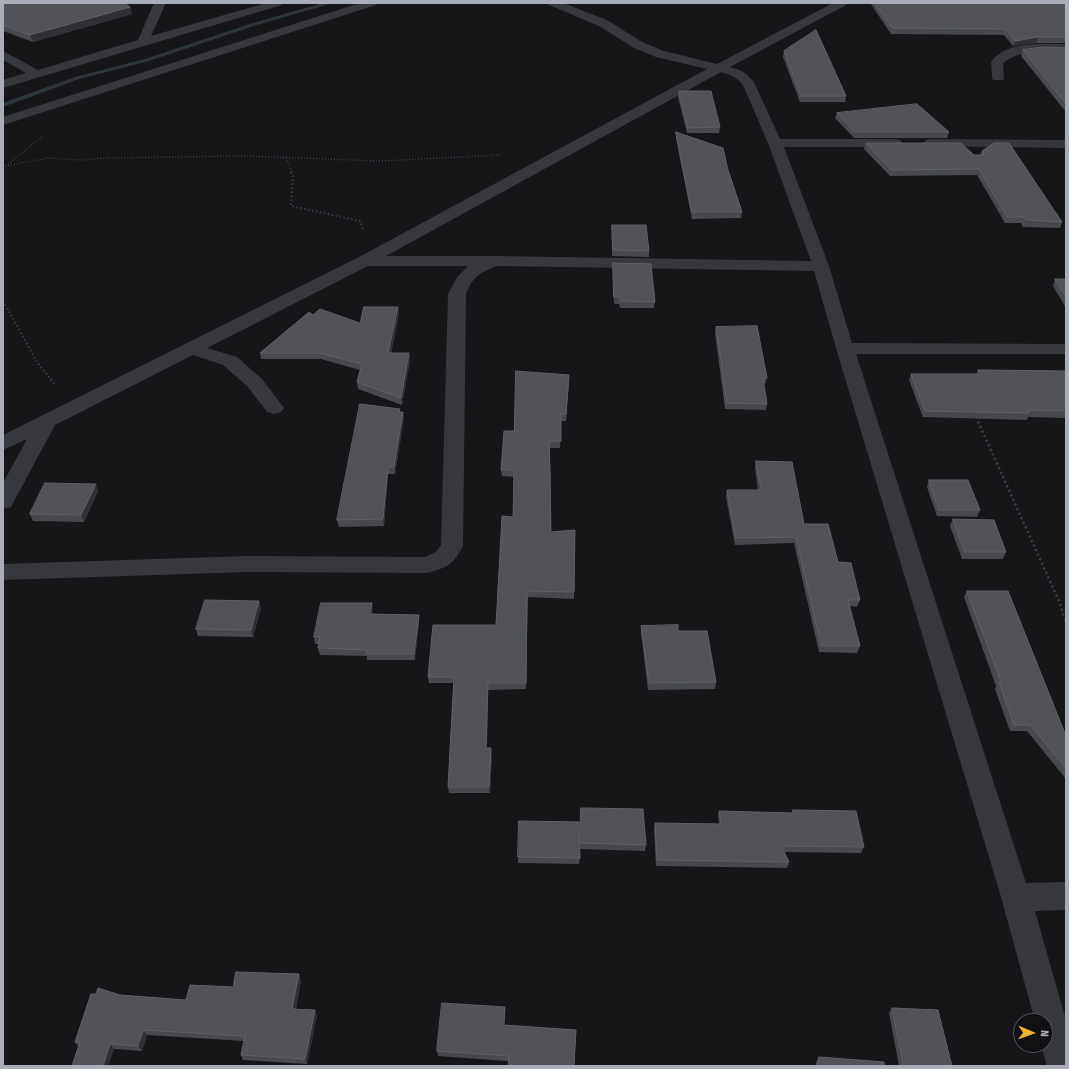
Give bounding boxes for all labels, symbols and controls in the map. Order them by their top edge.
north arrow [1013,1013,1053,1053]
text: N [1038,1030,1051,1037]

